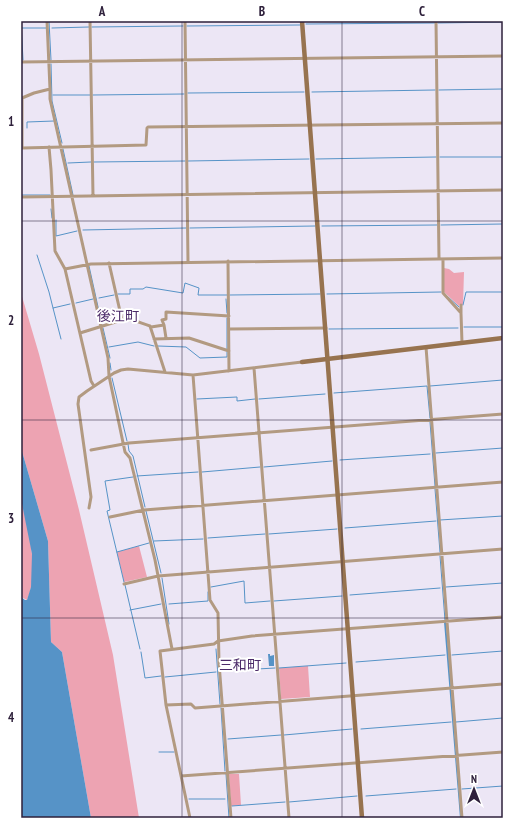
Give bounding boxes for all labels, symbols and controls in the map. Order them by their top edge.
text: A [98,3,106,20]
text: B [259,3,265,20]
text: C [419,3,425,20]
text: 1 [8,113,14,130]
district label: 後江町 [97,307,139,325]
text: 2 [8,312,14,329]
text: 3 [8,510,14,527]
district label: 三和町 [219,656,261,674]
text: 4 [8,709,15,726]
north arrow [454,769,494,809]
text: N [471,772,477,786]

